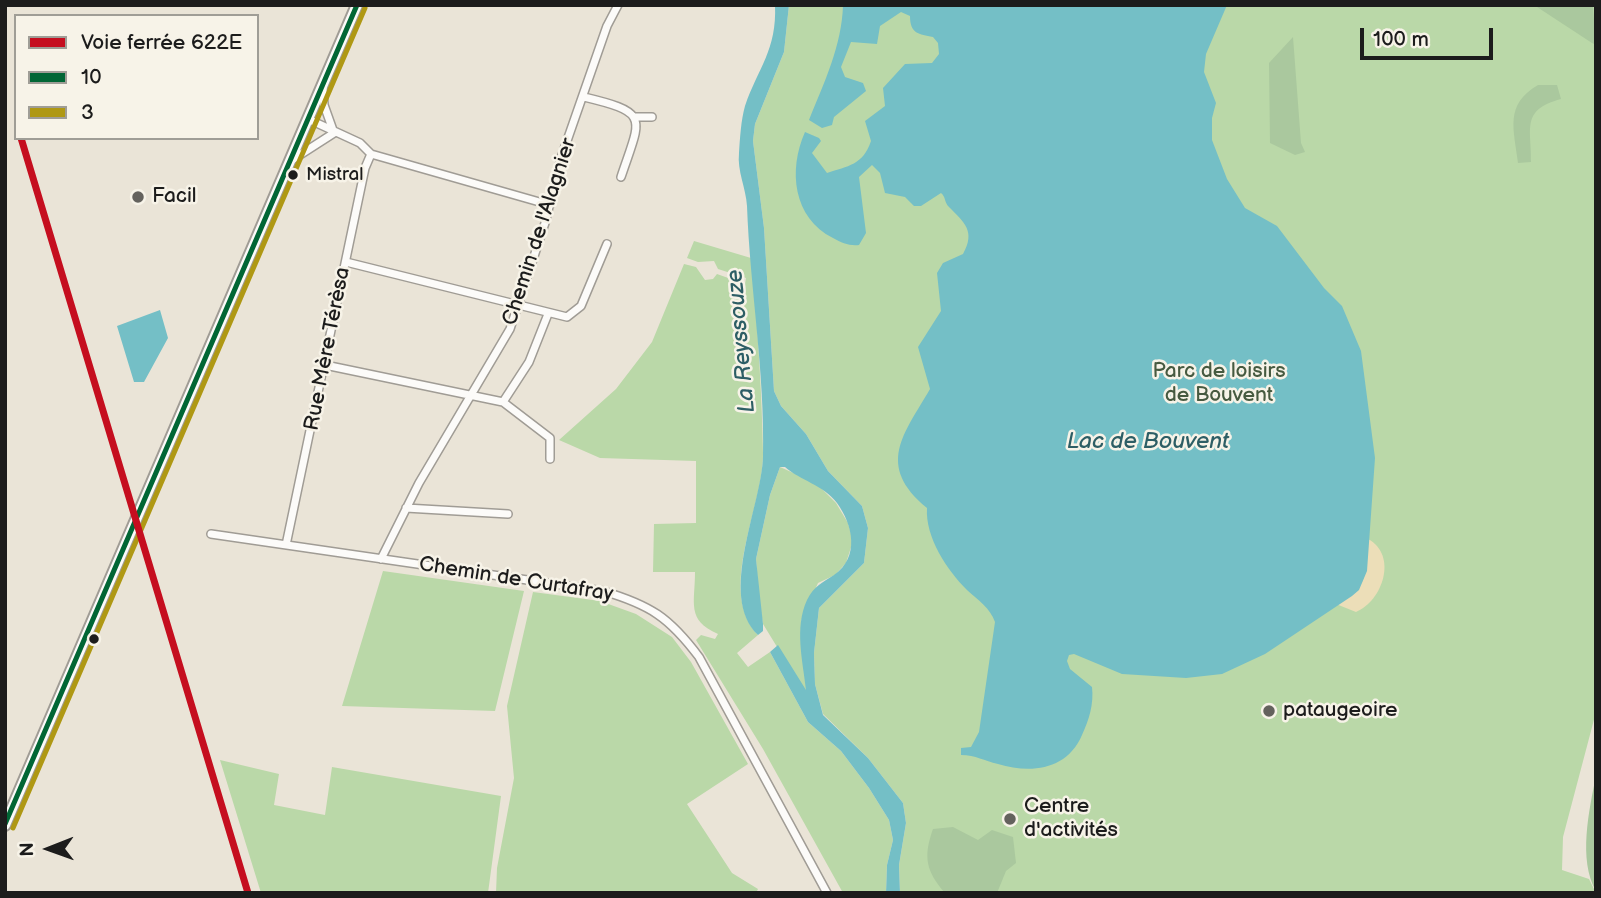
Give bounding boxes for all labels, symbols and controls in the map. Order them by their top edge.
legend [14,14,259,140]
scale bar [1363,14,1496,58]
text: 100 m [1373,27,1429,52]
text: Voie ferrée 622E [81,30,242,55]
text: 10 [81,65,101,90]
text: 3 [81,100,94,125]
street label: Chemin de l'Alagnier [498,135,582,329]
place label: Mistral [306,164,364,186]
marker: Mistral [286,168,300,182]
place label: Facil [152,184,197,210]
marker: Facil [130,189,146,205]
street label: Rue Mère Térèsa [300,265,356,433]
water label: La Reyssouze [722,268,762,414]
park label: Parc de loisirs de Bouvent [1152,359,1286,409]
water label: Lac de Bouvent [1067,428,1229,456]
street label: Chemin de Curtafray [417,552,615,608]
unlabelled marker [87,632,101,646]
place label: pataugeoire [1283,698,1398,724]
marker: pataugeoire [1261,703,1277,719]
place label: Centre d'activités [1024,794,1118,844]
marker: Centre d'activités [1002,811,1018,827]
north arrow [14,814,84,884]
text: N [16,842,39,857]

